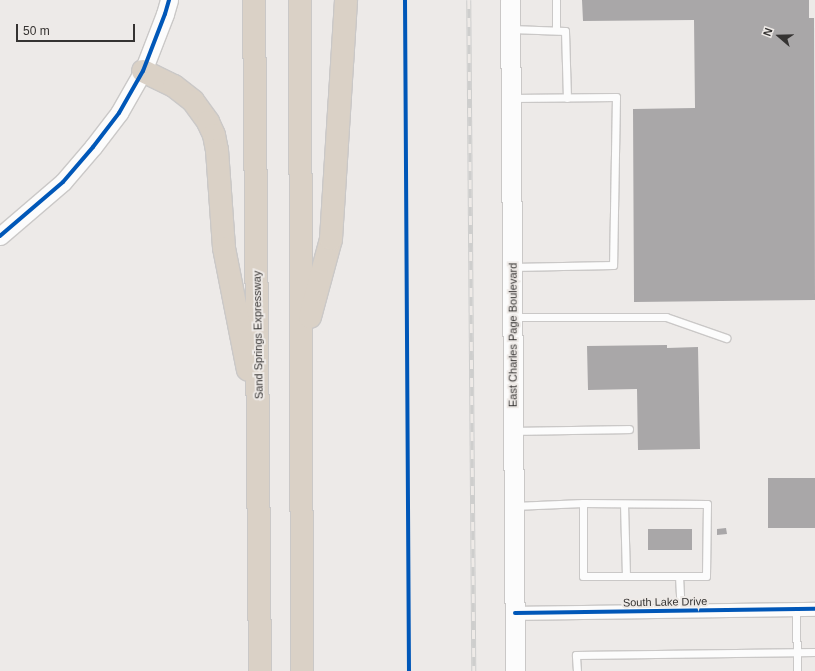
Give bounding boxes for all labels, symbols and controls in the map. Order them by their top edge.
scale bar [18,16,137,42]
north arrow [759,16,799,56]
text: 50 m [23,24,50,38]
text: N [761,26,775,38]
street label: East Charles Page Boulevard [506,263,520,407]
street label: Sand Springs Expressway [250,271,266,399]
street label: South Lake Drive [623,595,707,609]

